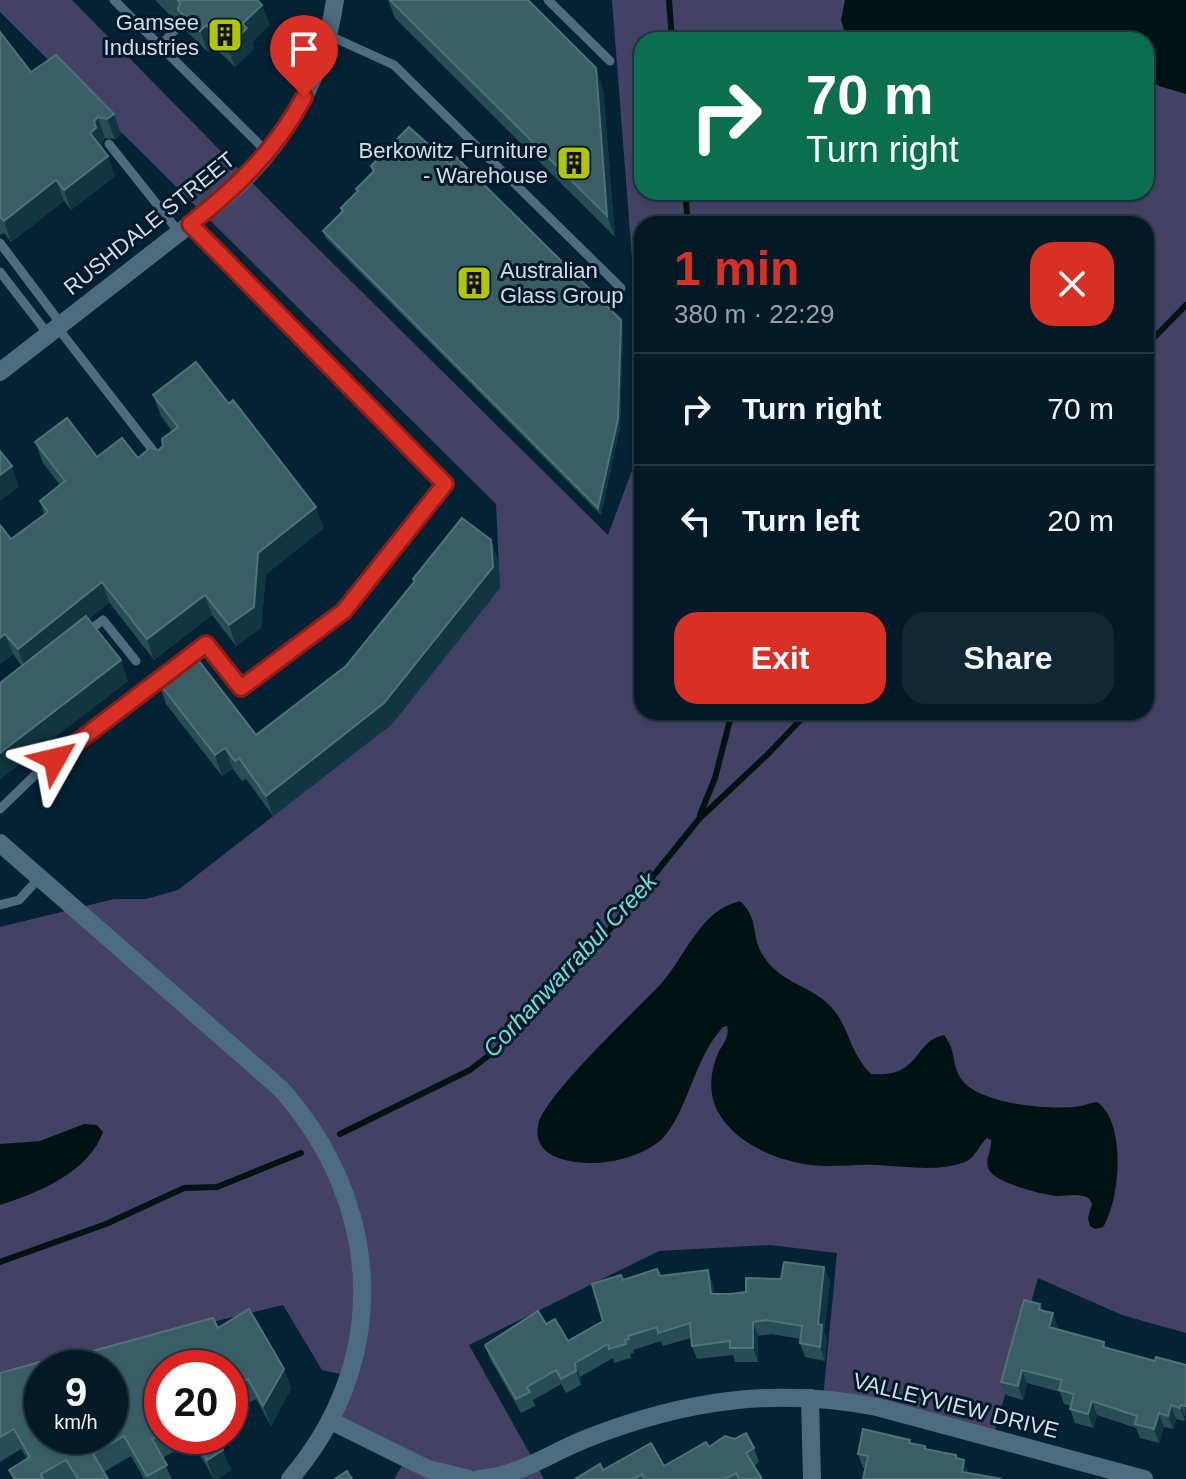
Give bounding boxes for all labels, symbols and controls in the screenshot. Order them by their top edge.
place label: Gamsee Industries [104,10,199,60]
pin [270,15,338,97]
building icon: Gamsee Industries [206,16,244,54]
icon: arrive [282,27,326,71]
text: 70 m [806,63,934,126]
icon: right [674,64,778,168]
text: Turn right [806,129,959,170]
place label: Berkowitz Furniture - Warehouse [358,138,548,188]
building icon: Berkowitz Furniture - Warehouse [555,144,593,182]
street label: RUSHDALE STREET [59,147,240,300]
text: 1 min [674,242,799,295]
button: close [1030,242,1114,326]
place label: Australian Glass Group [500,258,624,308]
building icon: Australian Glass Group [455,264,493,302]
text: 380 m · 22:29 [674,299,834,329]
icon: right [674,387,718,431]
text: Turn right [742,392,881,425]
text: 70 m [1047,392,1114,425]
icon: left [674,499,718,543]
text: Turn left [742,504,860,537]
text: 20 m [1047,504,1114,537]
button: Exit [674,612,886,704]
button: Share [902,612,1114,704]
position arrow [13,717,97,801]
water label: Corhanwarrabul Creek [477,866,663,1062]
speed limit sign: 20 [144,1350,248,1454]
street label: VALLEYVIEW DRIVE [850,1368,1061,1443]
text: 9 [65,1370,87,1414]
text: km/h [54,1411,98,1433]

